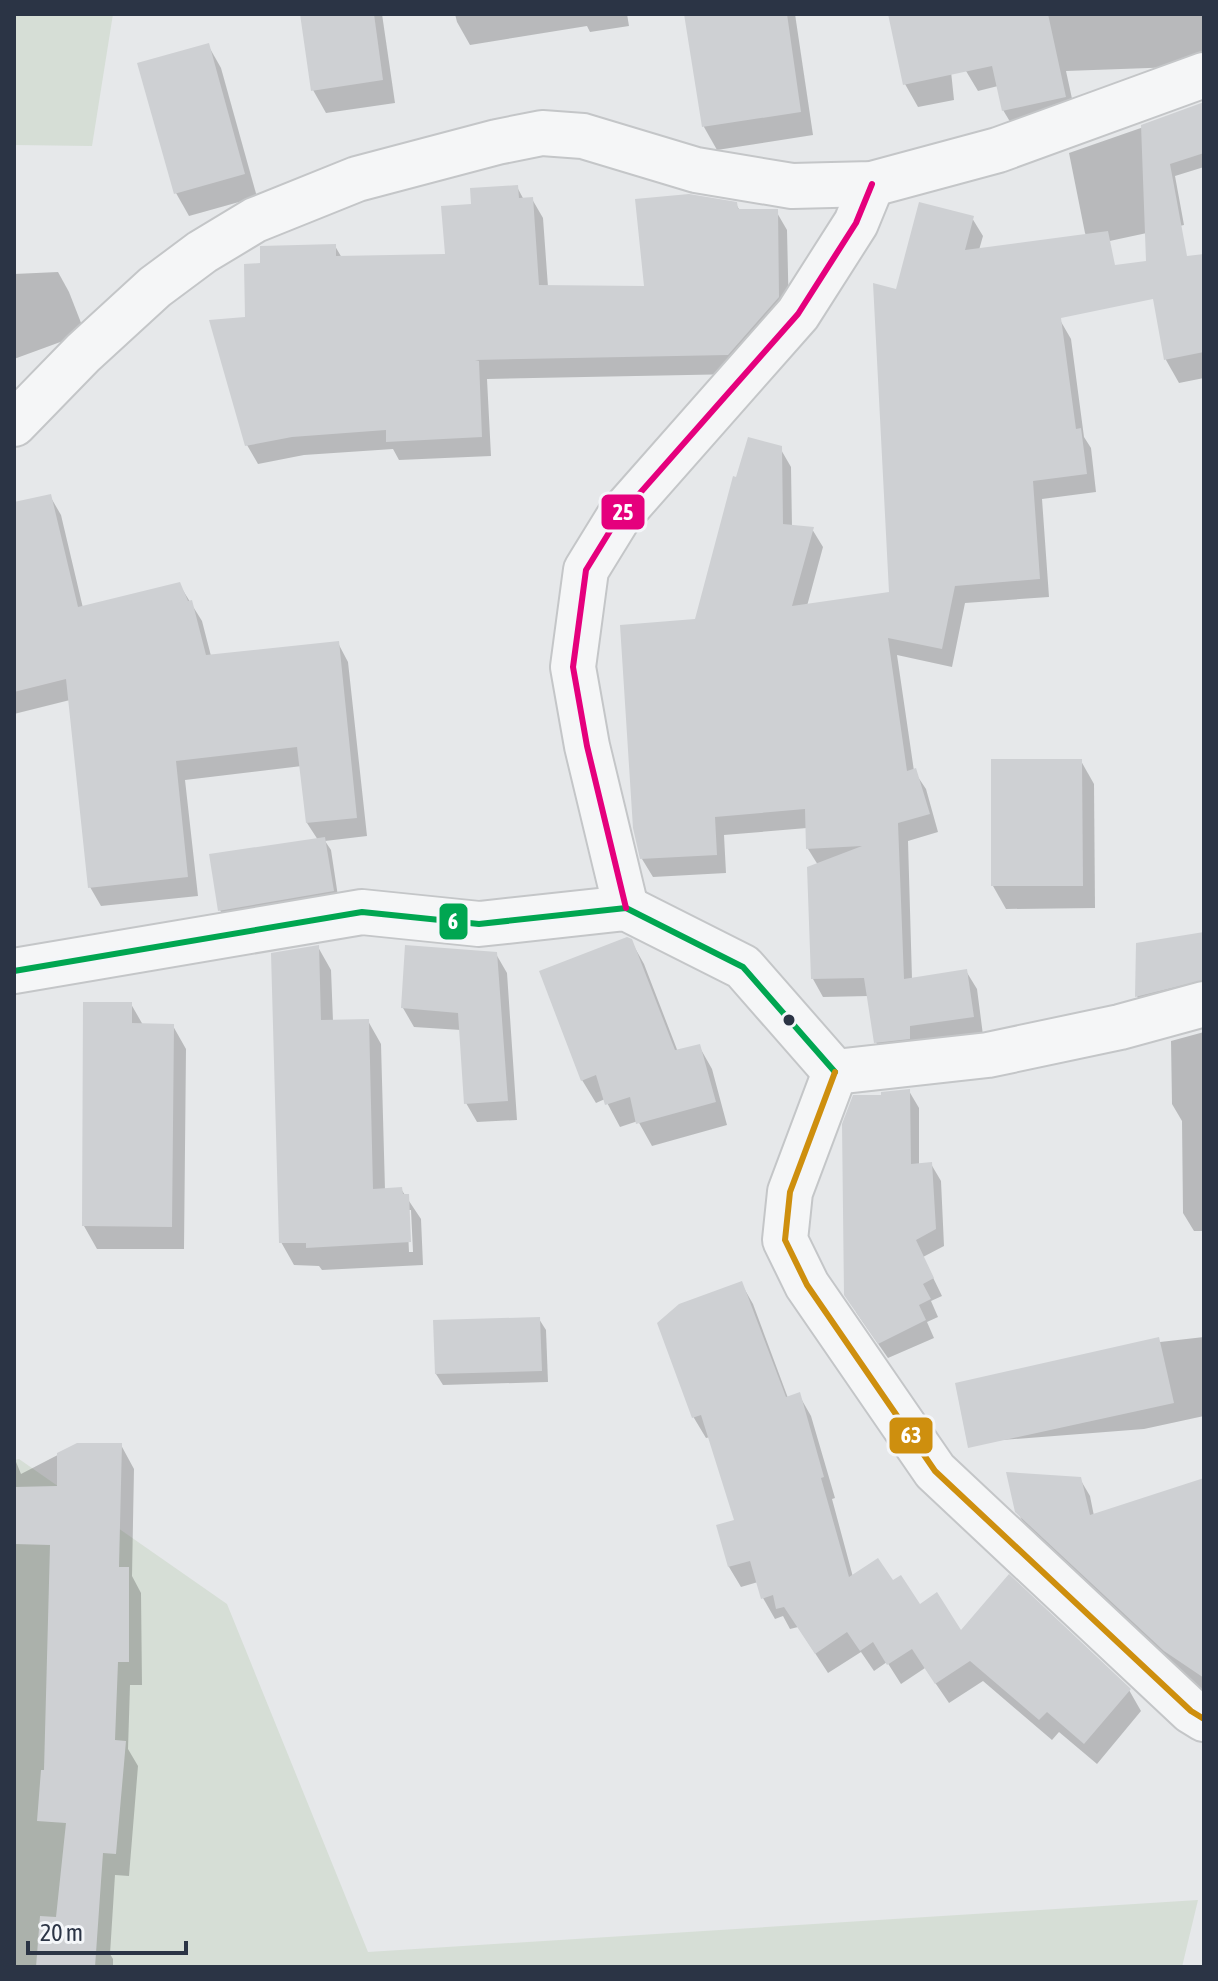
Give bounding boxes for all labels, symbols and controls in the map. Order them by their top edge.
line badge: 25 [600,493,646,531]
text: 25 [613,499,633,525]
line badge: 6 [438,902,469,941]
text: 6 [448,908,458,934]
unlabelled marker [781,1012,797,1028]
line badge: 63 [888,1416,934,1455]
text: 63 [901,1422,921,1448]
scale bar [28,1905,186,1955]
text: 20 m [40,1919,83,1946]

